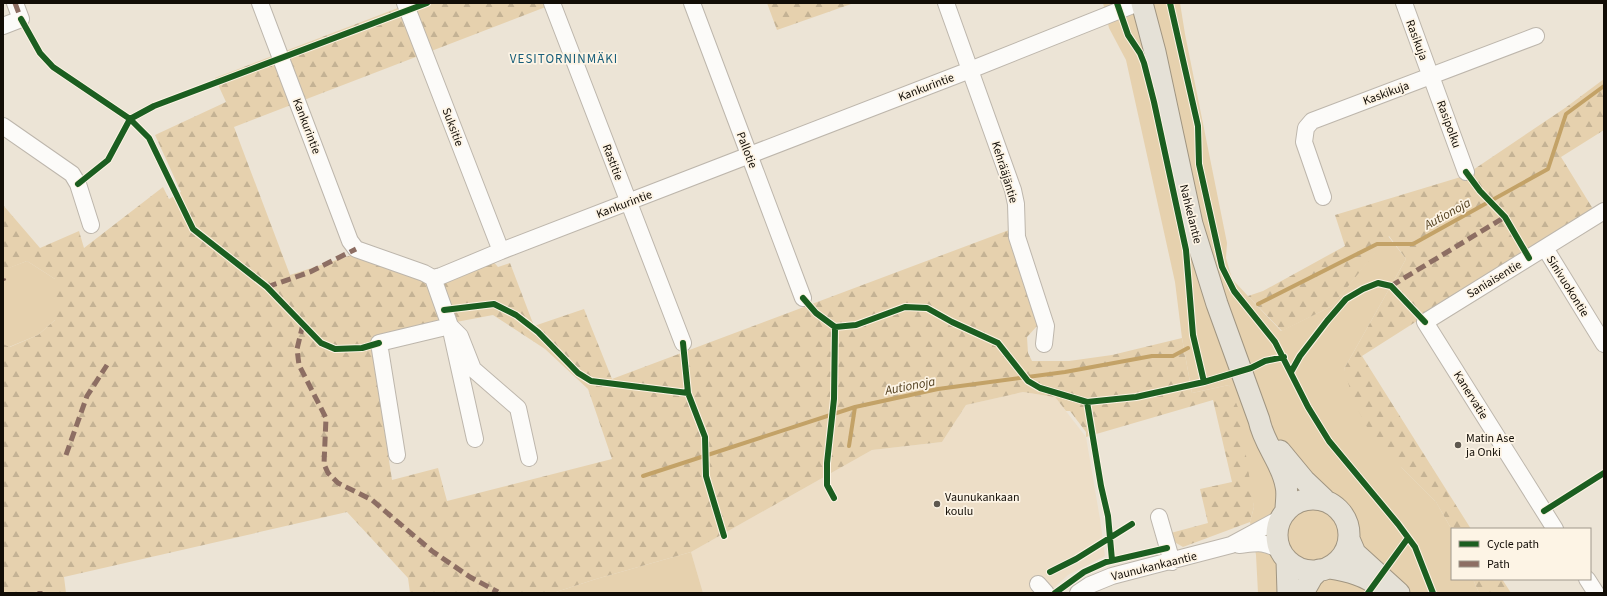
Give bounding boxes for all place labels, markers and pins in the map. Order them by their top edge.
place label: Matin Ase ja Onki [1465,430,1514,461]
marker: Matin Ase ja Onki [1453,440,1463,450]
place label: Vaunukankaan koulu [945,489,1020,520]
marker: Vaunukankaan koulu [932,499,942,509]

